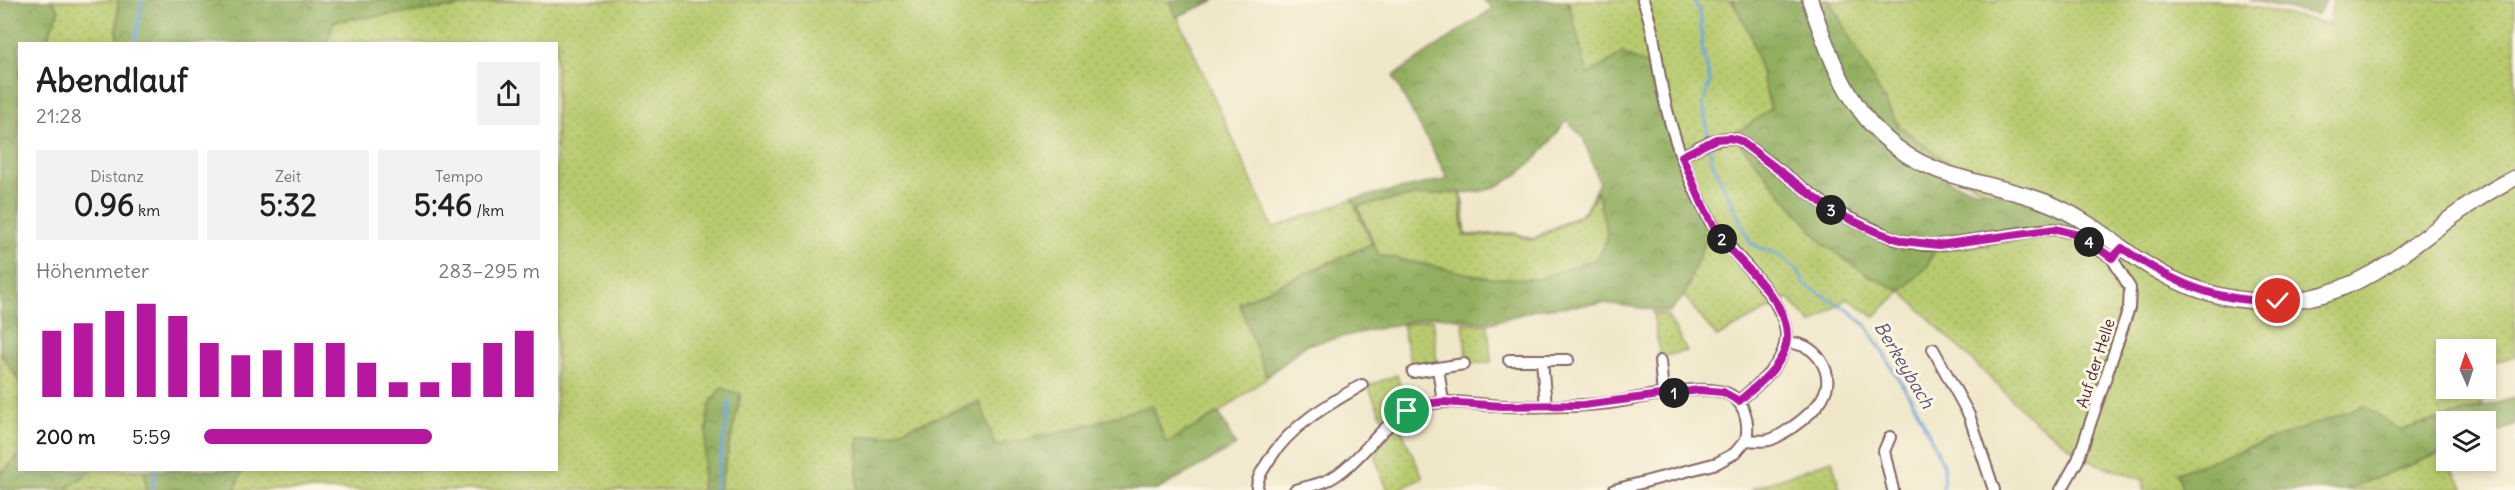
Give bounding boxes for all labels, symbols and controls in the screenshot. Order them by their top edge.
text: Abendlauf [36,59,188,101]
button: share [477,62,540,125]
text: 21:28 [36,103,82,128]
text: Distanz [90,166,144,186]
text: Zeit [275,166,301,186]
text: Tempo [435,166,483,186]
text: 0.96 [74,186,134,224]
text: 5:32 [259,186,317,224]
text: 5:46 [414,186,472,224]
pin: 3 [1816,195,1846,225]
text: km [134,200,160,220]
text: /km [472,200,504,220]
text: 3 [1826,200,1836,220]
pin: 2 [1707,224,1737,254]
pin: 4 [2074,227,2104,257]
text: 2 [1718,229,1726,249]
text: 4 [2084,232,2094,252]
text: Höhenmeter [36,258,149,283]
text: 283–295 m [439,258,540,283]
pin [2252,275,2303,326]
icon: check [2261,284,2294,317]
street label: Auf der Helle [2071,316,2119,410]
water label: Berkeybach [1869,317,1940,413]
north arrow [2436,339,2496,399]
map controls [2436,339,2496,471]
pin: 1 [1659,378,1689,408]
text: 1 [1671,383,1677,403]
pin [1381,385,1432,436]
icon: arrive [1390,394,1423,427]
button: layers [2436,411,2496,471]
text: 200 m [36,424,96,449]
text: 5:59 [132,424,171,449]

